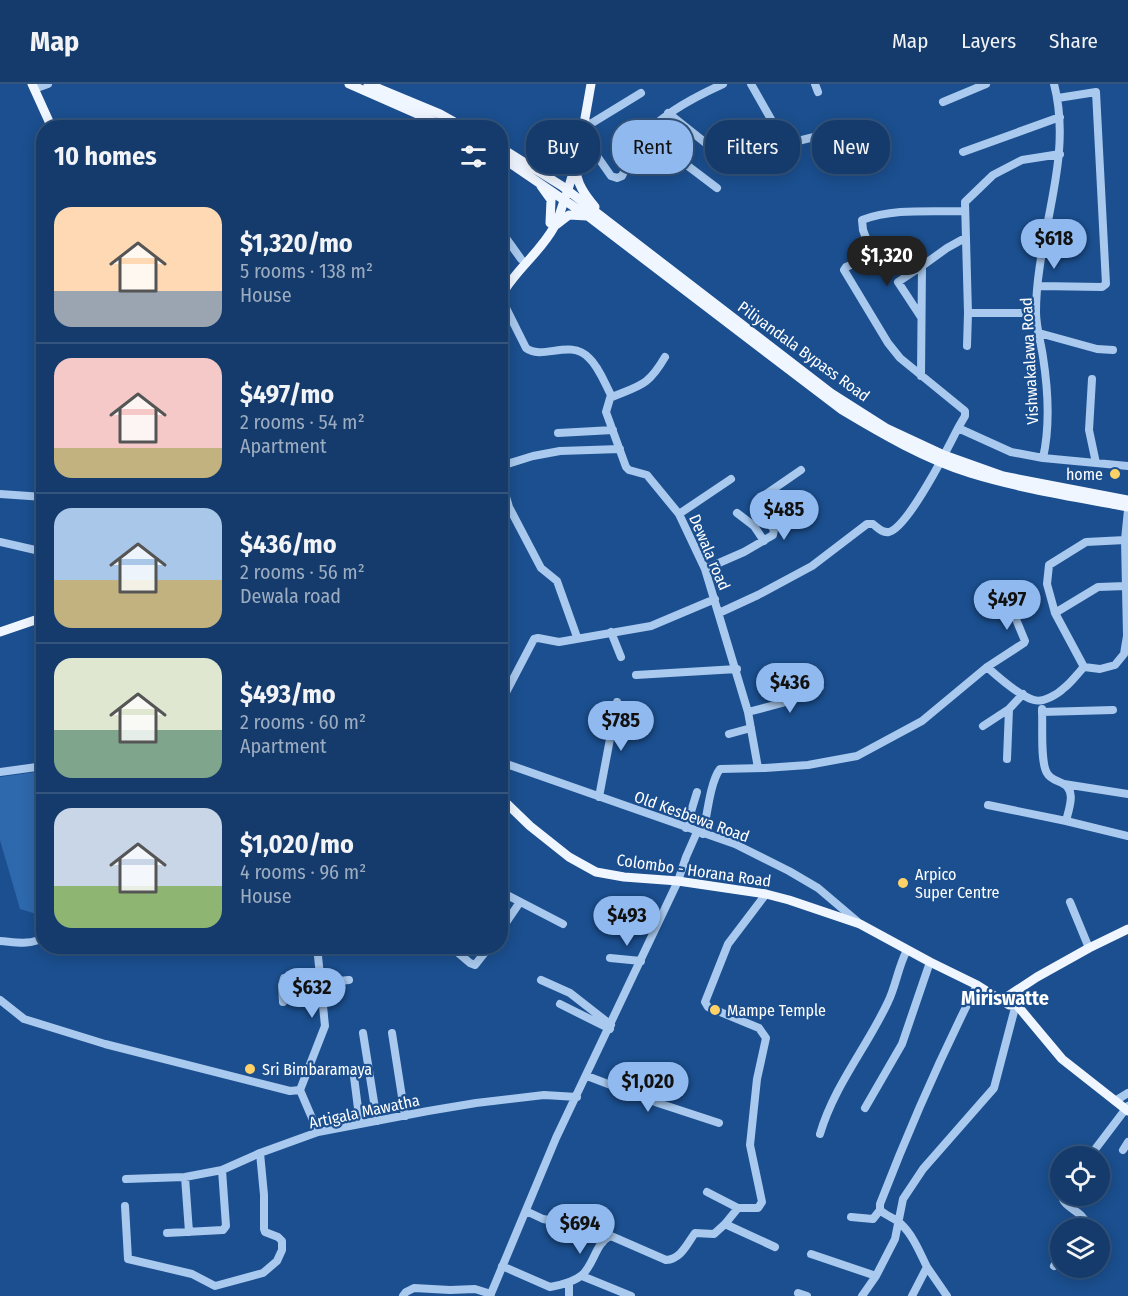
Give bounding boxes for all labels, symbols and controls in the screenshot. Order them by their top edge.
text: Map [30,25,79,58]
text: Map [892,28,928,54]
text: Layers [961,28,1016,54]
text: Share [1049,28,1098,54]
chip: Buy [526,120,600,174]
chip: Rent [612,120,693,174]
chip: Filters [705,120,800,174]
chip: New [812,120,890,174]
icon: filters [457,140,490,173]
text: 10 homes [54,141,157,172]
pin: $618 [1018,219,1090,270]
text: $618 [1035,226,1073,250]
text: $1,320/mo [240,228,353,259]
icon: home [102,231,174,303]
pin: $1,320 [838,236,936,287]
text: $1,320 [861,243,913,267]
text: 5 rooms · 138 m² [240,259,373,283]
text: House [240,283,292,307]
street label: Piliyandala Bypass Road [734,297,873,406]
street label: Vishwakalawa Road [1017,297,1042,425]
text: $497/mo [240,379,334,410]
icon: home [102,382,174,454]
text: 2 rooms · 54 m² [240,410,365,434]
text: Apartment [240,434,327,458]
place label: home [1066,465,1103,484]
marker: home [1108,467,1122,481]
pin: $485 [748,490,820,541]
text: $485 [764,497,804,521]
street label: Dewala road [685,511,734,593]
text: $436/mo [240,529,337,560]
icon: home [102,532,174,604]
text: 2 rooms · 56 m² [240,560,365,584]
pin: $497 [971,580,1043,631]
text: Dewala road [240,584,341,608]
text: $497 [988,587,1026,611]
pin: $436 [754,663,826,714]
text: $436 [770,670,810,694]
text: $493/mo [240,679,336,710]
icon: home [102,682,174,754]
pin: $785 [585,701,657,752]
text: $785 [602,708,640,732]
text: 2 rooms · 60 m² [240,710,366,734]
text: Apartment [240,734,327,758]
street label: Old Kesbewa Road [632,787,752,846]
text: $1,020/mo [240,829,354,860]
icon: home [102,832,174,904]
street label: Colombo - Horana Road [616,850,772,891]
text: 4 rooms · 96 m² [240,860,366,884]
place label: Arpico Super Centre [915,865,1000,902]
marker: Arpico Super Centre [896,876,910,890]
text: House [240,884,292,908]
pin: $493 [591,896,663,947]
text: $493 [607,903,647,927]
pin: $632 [276,968,348,1019]
text: $632 [293,975,331,999]
district label: Miriswatte [961,986,1049,1010]
place label: Mampe Temple [727,1001,826,1020]
marker: Mampe Temple [708,1003,722,1017]
place label: Sri Bimbaramaya [262,1060,372,1079]
marker: Sri Bimbaramaya [243,1062,257,1076]
pin: $1,020 [599,1062,697,1113]
text: $1,020 [622,1069,674,1093]
street label: Artigala Mawatha [307,1090,421,1132]
map controls [1050,1146,1110,1278]
button: locate [1050,1146,1110,1206]
pin: $694 [544,1204,616,1255]
text: $694 [560,1211,600,1235]
button: layers [1050,1218,1110,1278]

